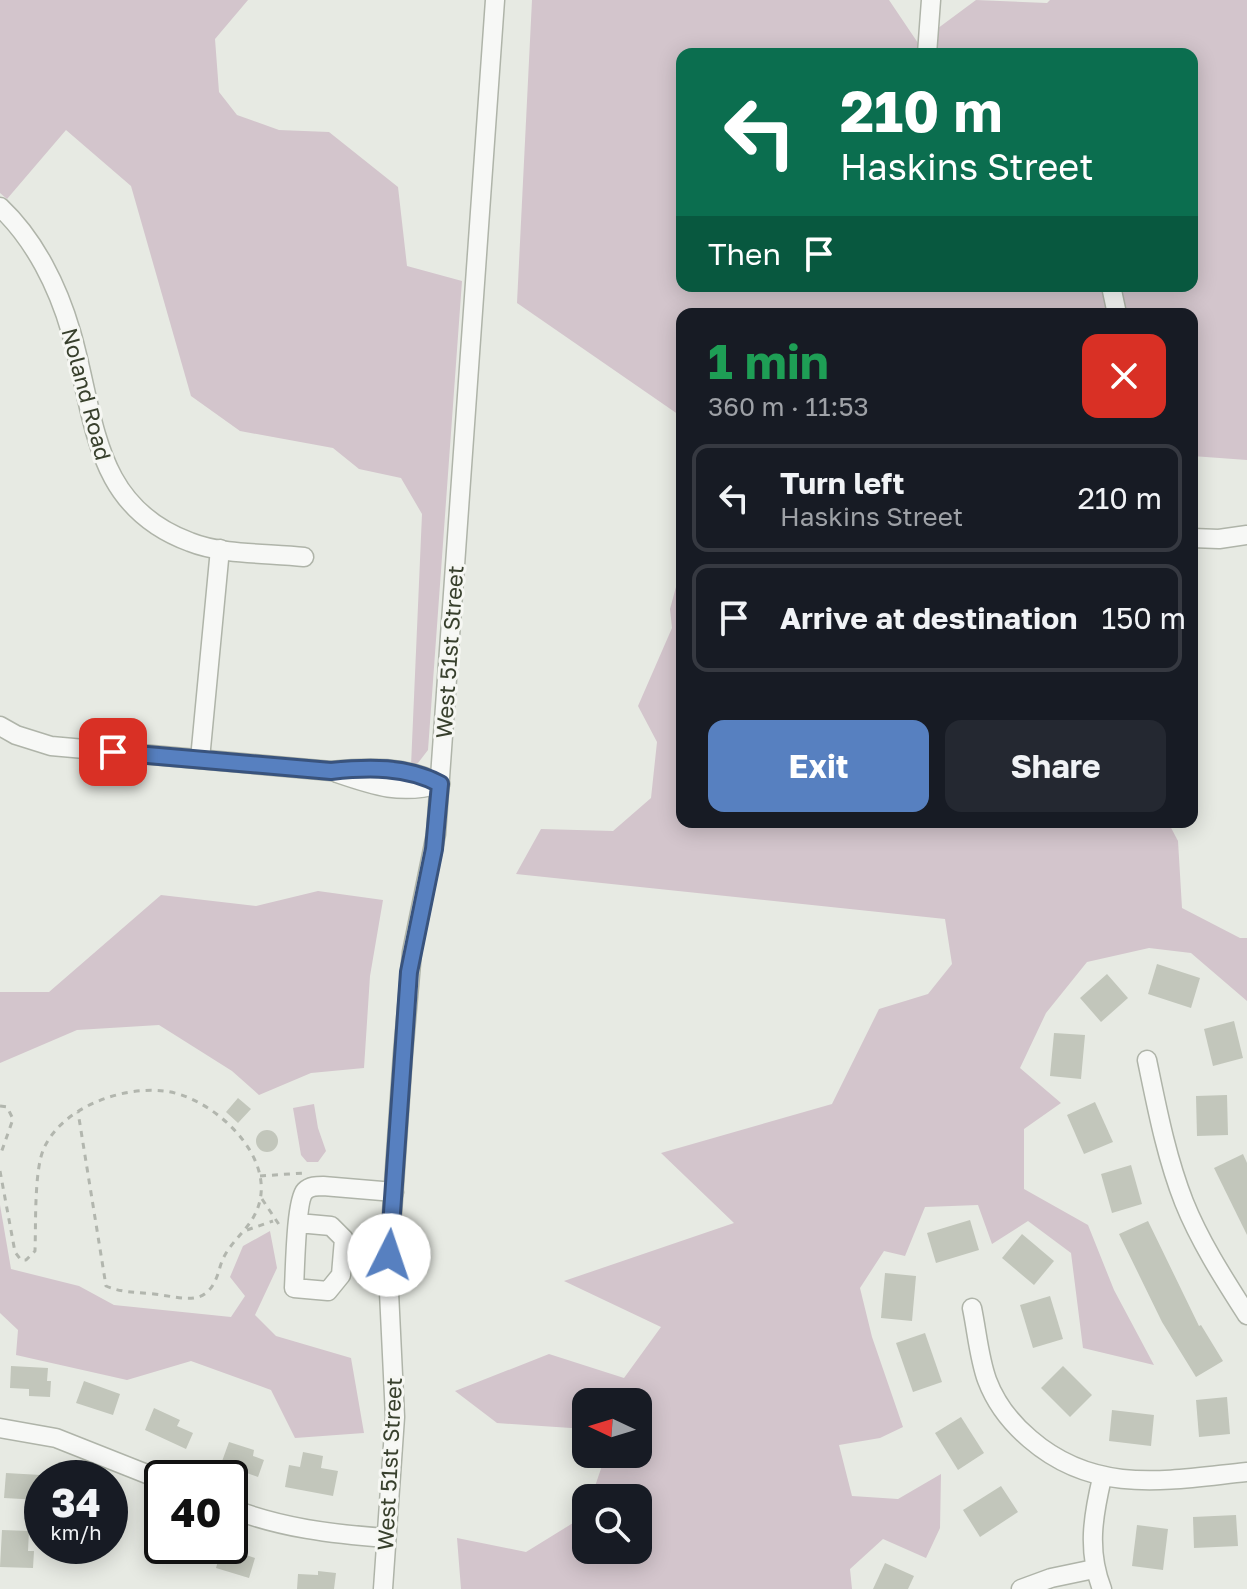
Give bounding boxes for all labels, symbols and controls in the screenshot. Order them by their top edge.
text: 210 m [840,77,1002,144]
icon: left [708,80,812,184]
text: Haskins Street [840,145,1094,188]
icon: arrive [797,232,841,276]
text: Then [708,236,781,272]
street label: Noland Road [56,325,118,463]
text: 1 min [708,332,829,390]
button: close [1082,334,1166,418]
text: 360 m · 11:53 [708,391,869,422]
text: Turn left [780,465,905,501]
icon: left [712,476,756,520]
text: 210 m [1077,480,1162,516]
text: Haskins Street [780,501,963,532]
street label: West 51st Street [429,565,469,739]
icon: arrive [712,596,756,640]
text: Arrive at destination [780,600,1077,636]
text: 150 m [1101,600,1186,636]
pin [79,718,147,786]
button: Exit [708,720,929,812]
button: Share [945,720,1166,812]
icon: arrive [91,730,135,774]
position arrow [347,1213,431,1297]
street label: West 51st Street [371,1377,407,1551]
north arrow [572,1388,652,1468]
map controls [572,1388,652,1564]
speed limit sign: 40 [144,1460,248,1564]
text: 34 [51,1478,101,1526]
button: search [572,1484,652,1564]
text: km/h [51,1520,101,1544]

